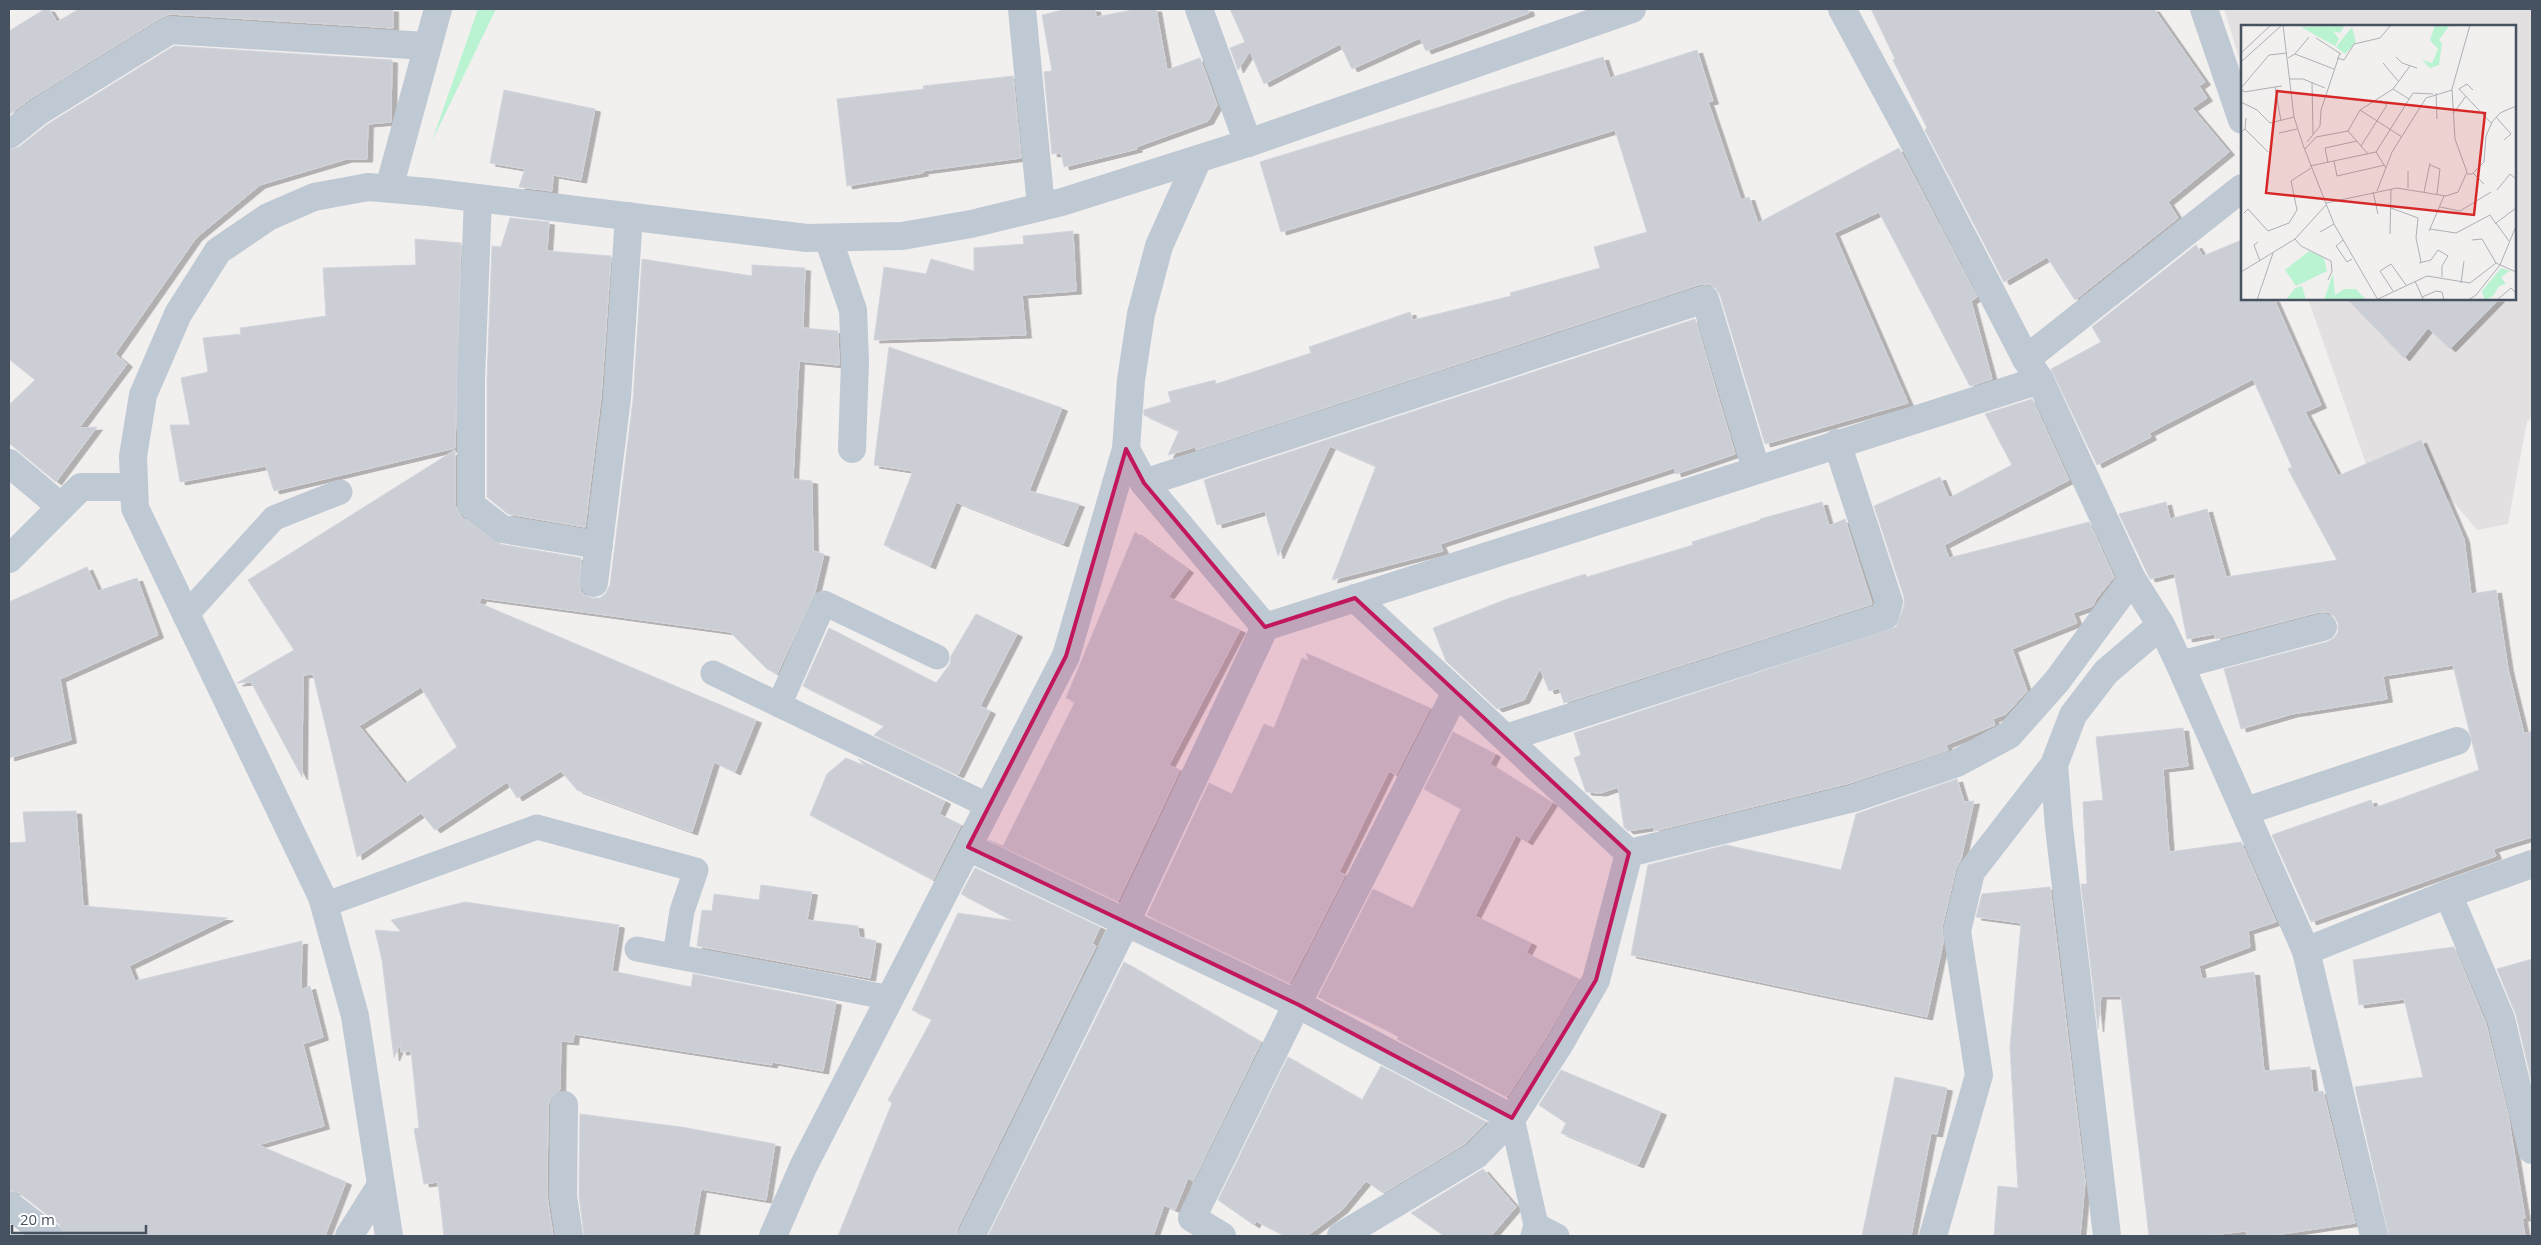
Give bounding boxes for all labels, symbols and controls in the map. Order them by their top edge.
inset map [2241,25,2516,300]
scale bar [12,1202,146,1234]
text: 20 m [20,1209,55,1229]

